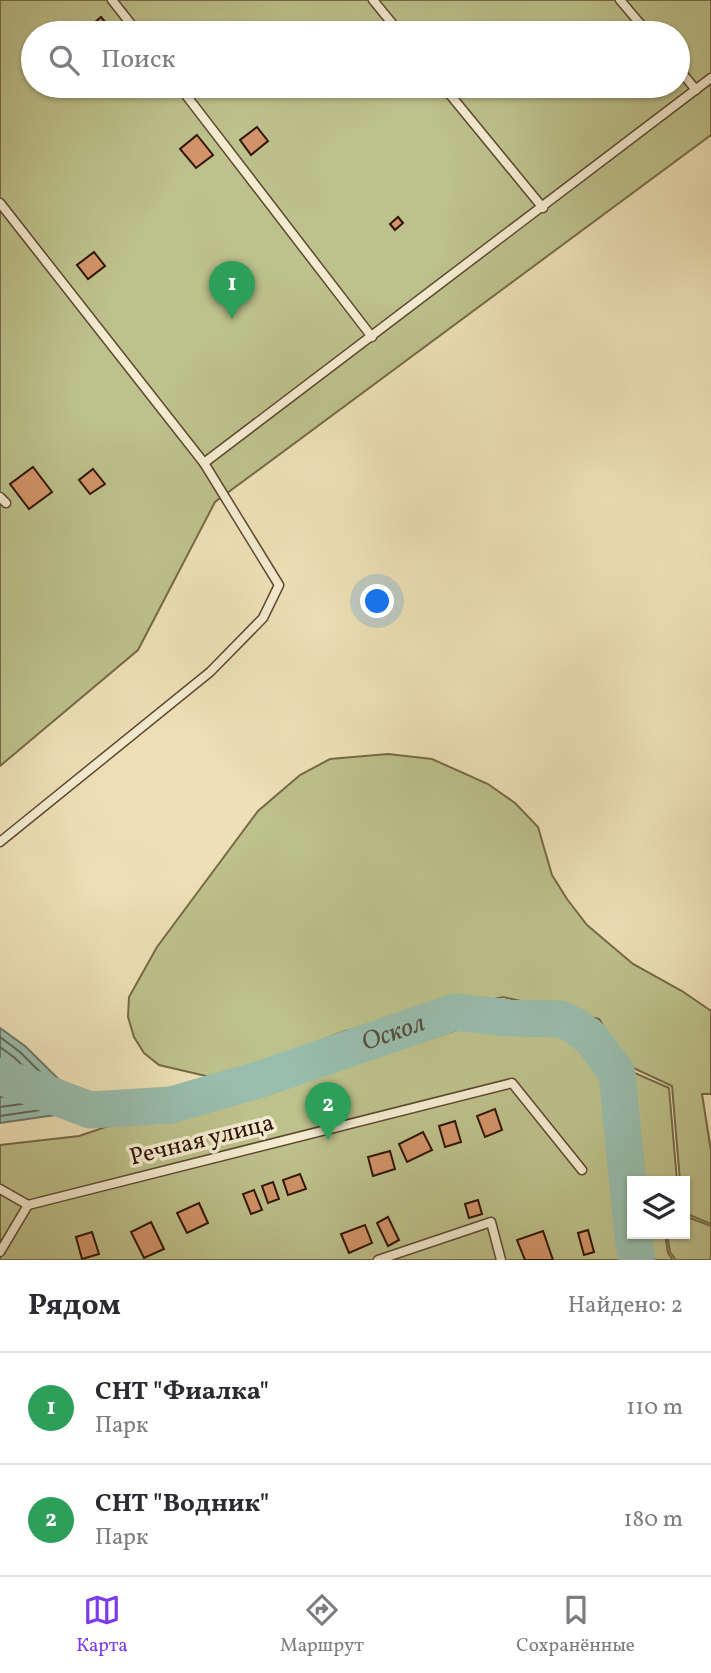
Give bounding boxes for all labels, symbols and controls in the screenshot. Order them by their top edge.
search box [21,21,690,98]
icon: search [45,41,83,79]
text: Поиск [101,42,175,78]
pin: 1 [209,261,255,319]
your location [360,584,394,618]
water label: Оскол [357,1006,430,1061]
pin: 2 [305,1082,351,1140]
street label: Речная улица [126,1107,278,1175]
map controls [627,1176,690,1239]
button: layers [627,1176,690,1239]
text: Рядом [28,1285,121,1327]
text: Найдено: 2 [568,1290,683,1322]
text: СНТ "Фиалка" [95,1374,269,1410]
text: 1 [46,1392,56,1424]
text: 110 m [626,1392,683,1424]
text: Парк [95,1410,148,1442]
text: СНТ "Водник" [95,1486,269,1522]
text: 2 [45,1504,57,1536]
text: 180 m [624,1504,683,1536]
text: Парк [95,1522,148,1554]
tab: Карта [76,1591,128,1659]
tab: Маршрут [280,1591,364,1659]
tab: Сохранённые [516,1591,635,1659]

